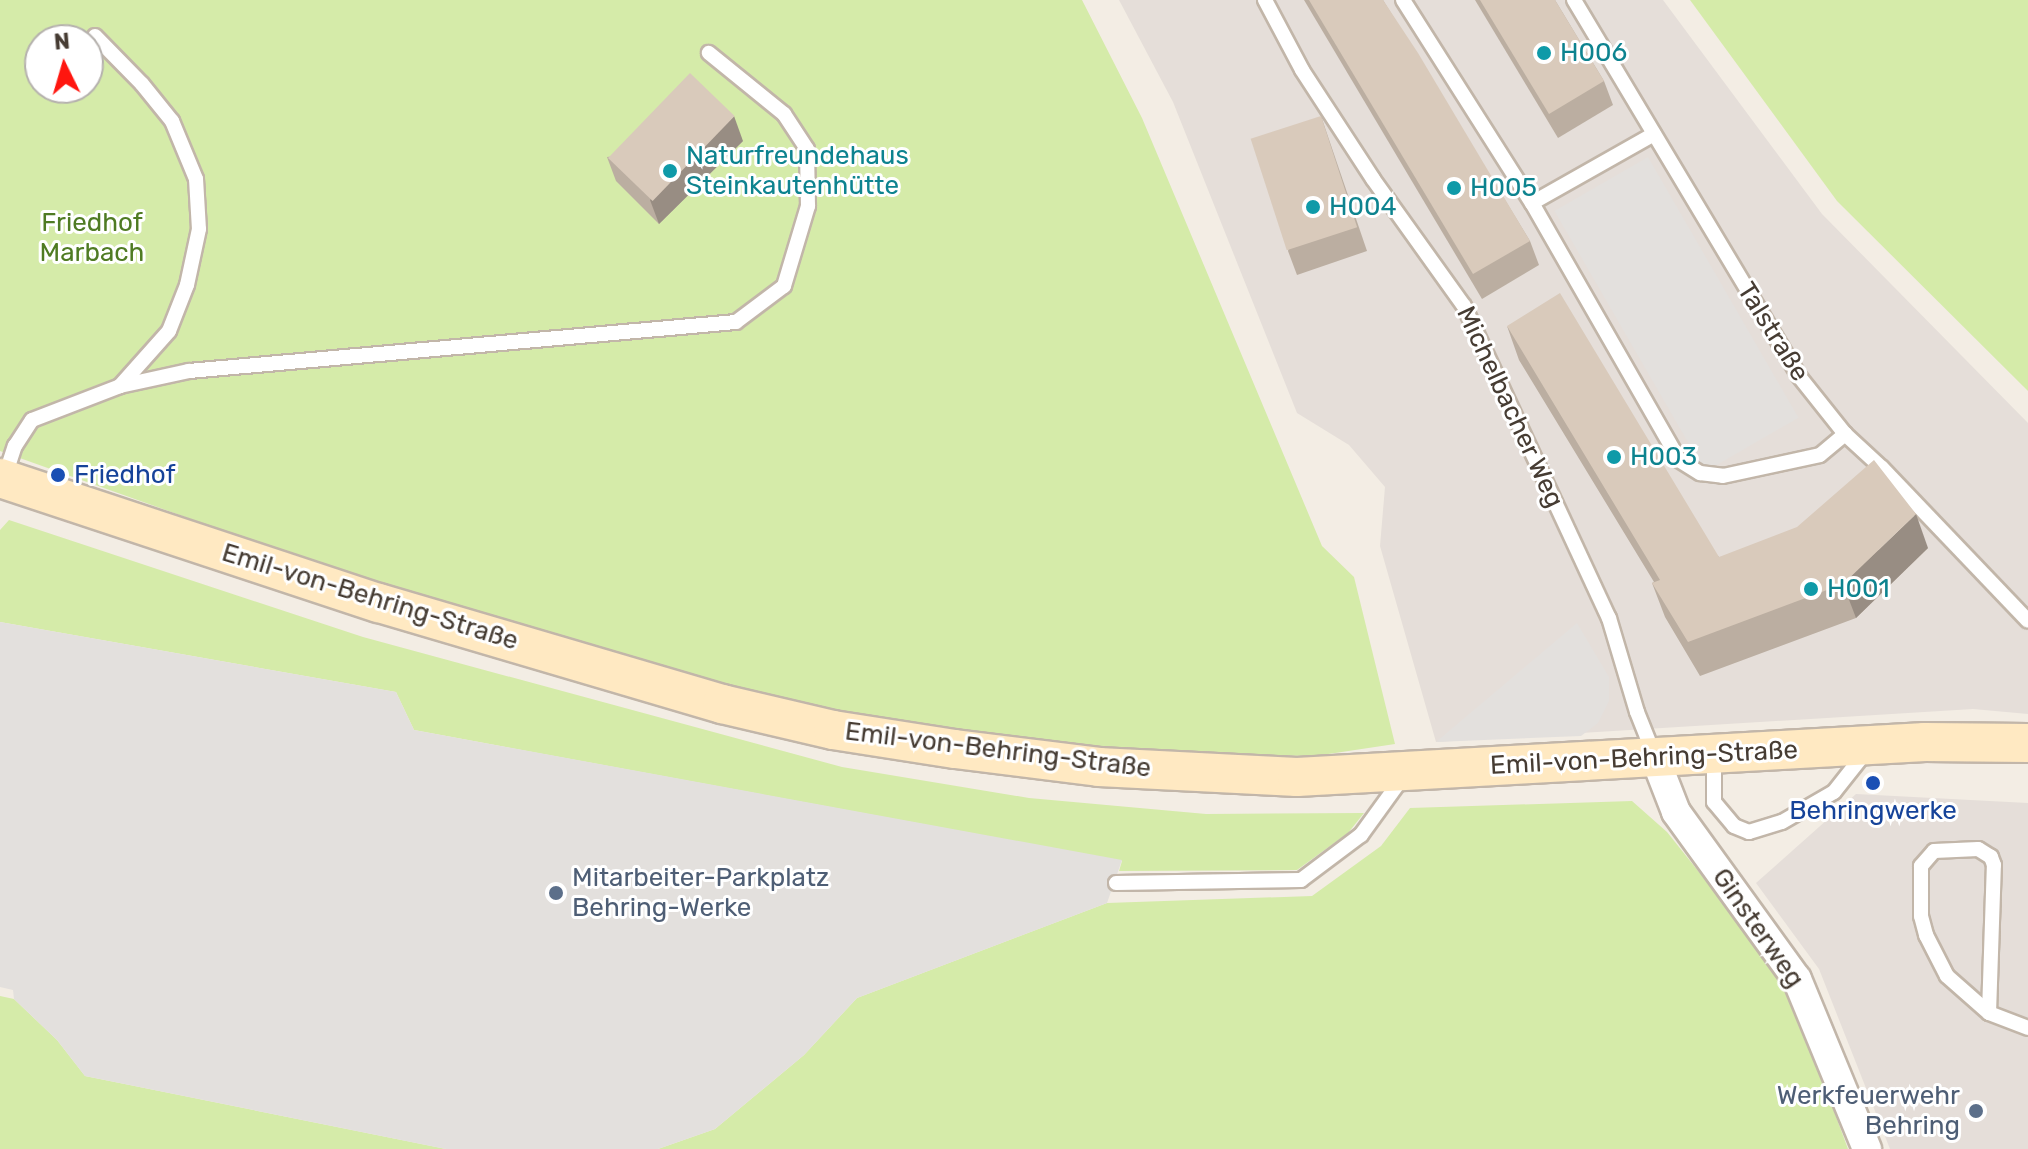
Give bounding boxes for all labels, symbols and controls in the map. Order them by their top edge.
north arrow [24,24,104,104]
text: N [53,27,71,56]
place label: H006 [1560,37,1627,69]
marker: H006 [1535,44,1553,62]
place label: Naturfreundehaus Steinkautenhütte [686,140,909,202]
marker: Naturfreundehaus Steinkautenhütte [661,162,679,180]
place label: H005 [1470,172,1537,204]
marker: H005 [1445,179,1463,197]
place label: H004 [1329,191,1397,223]
marker: H004 [1304,198,1322,216]
park label: Friedhof Marbach [40,207,144,268]
street label: Talstraße [1730,277,1816,387]
street label: Michelbacher Weg [1450,301,1570,513]
place label: H003 [1630,441,1697,473]
marker: H003 [1605,448,1623,466]
place label: Friedhof [74,459,176,491]
marker: Friedhof [49,466,67,484]
street label: Emil-von-Behring-Straße [218,537,522,657]
place label: H001 [1827,573,1890,605]
marker: H001 [1802,580,1820,598]
street label: Emil-von-Behring-Straße [843,716,1153,784]
street label: Emil-von-Behring-Straße [1489,734,1799,782]
marker: Behringwerke [1864,774,1882,792]
place label: Behringwerke [1789,795,1957,827]
place label: Mitarbeiter-Parkplatz Behring-Werke [572,862,829,924]
street label: Ginsterweg [1706,862,1810,994]
marker: Mitarbeiter-Parkplatz Behring-Werke [547,884,565,902]
place label: Werkfeuerwehr Behring [1777,1080,1960,1142]
marker: Werkfeuerwehr Behring [1967,1102,1985,1120]

